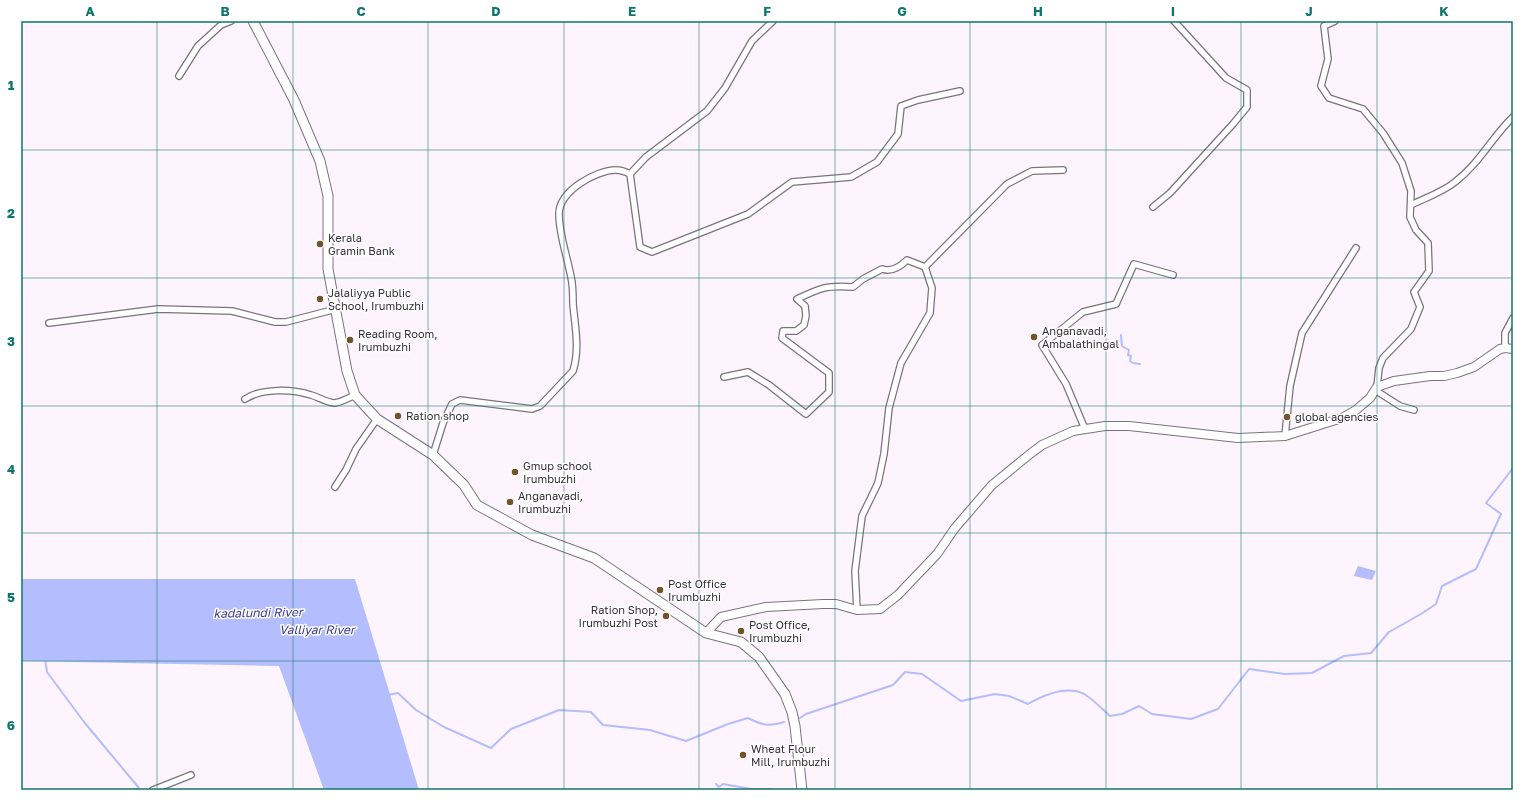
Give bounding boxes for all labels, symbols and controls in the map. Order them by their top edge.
text: A [85,3,95,19]
text: B [220,3,230,19]
text: C [356,3,366,19]
text: D [491,3,501,19]
text: E [628,3,636,19]
text: F [763,3,771,19]
text: G [897,3,907,19]
text: H [1033,3,1043,19]
text: I [1171,3,1175,19]
text: J [1305,3,1313,19]
text: K [1439,3,1449,19]
text: 1 [8,77,15,93]
text: 2 [7,205,15,221]
place label: Kerala Gramin Bank [328,231,395,257]
marker: Kerala Gramin Bank [315,239,325,249]
place label: Jalaliyya Public School, Irumbuzhi [328,286,424,312]
marker: Jalaliyya Public School, Irumbuzhi [315,294,325,304]
place label: Anganavadi, Ambalathingal [1042,324,1120,350]
place label: Reading Room, Irumbuzhi [358,327,438,353]
marker: Anganavadi, Ambalathingal [1029,332,1039,342]
text: 3 [7,333,15,349]
marker: Reading Room, Irumbuzhi [345,335,355,345]
place label: Ration shop [406,409,469,422]
place label: global agencies [1295,410,1378,423]
marker: Ration shop [393,411,403,421]
marker: global agencies [1282,412,1292,422]
place label: Gmup school Irumbuzhi [523,459,592,485]
text: 4 [7,461,15,477]
marker: Gmup school Irumbuzhi [510,467,520,477]
place label: Anganavadi, Irumbuzhi [518,489,583,515]
marker: Anganavadi, Irumbuzhi [505,497,515,507]
place label: Post Office Irumbuzhi [668,577,726,603]
marker: Post Office Irumbuzhi [655,585,665,595]
text: 5 [7,589,15,605]
place label: Ration Shop, Irumbuzhi Post [578,603,658,629]
water label: kadalundi River [213,604,305,621]
marker: Ration Shop, Irumbuzhi Post [661,611,671,621]
place label: Post Office, Irumbuzhi [749,618,810,644]
water label: Valliyar River [279,622,357,637]
marker: Post Office, Irumbuzhi [736,626,746,636]
text: 6 [7,717,15,733]
place label: Wheat Flour Mill, Irumbuzhi [751,742,830,768]
marker: Wheat Flour Mill, Irumbuzhi [738,750,748,760]

